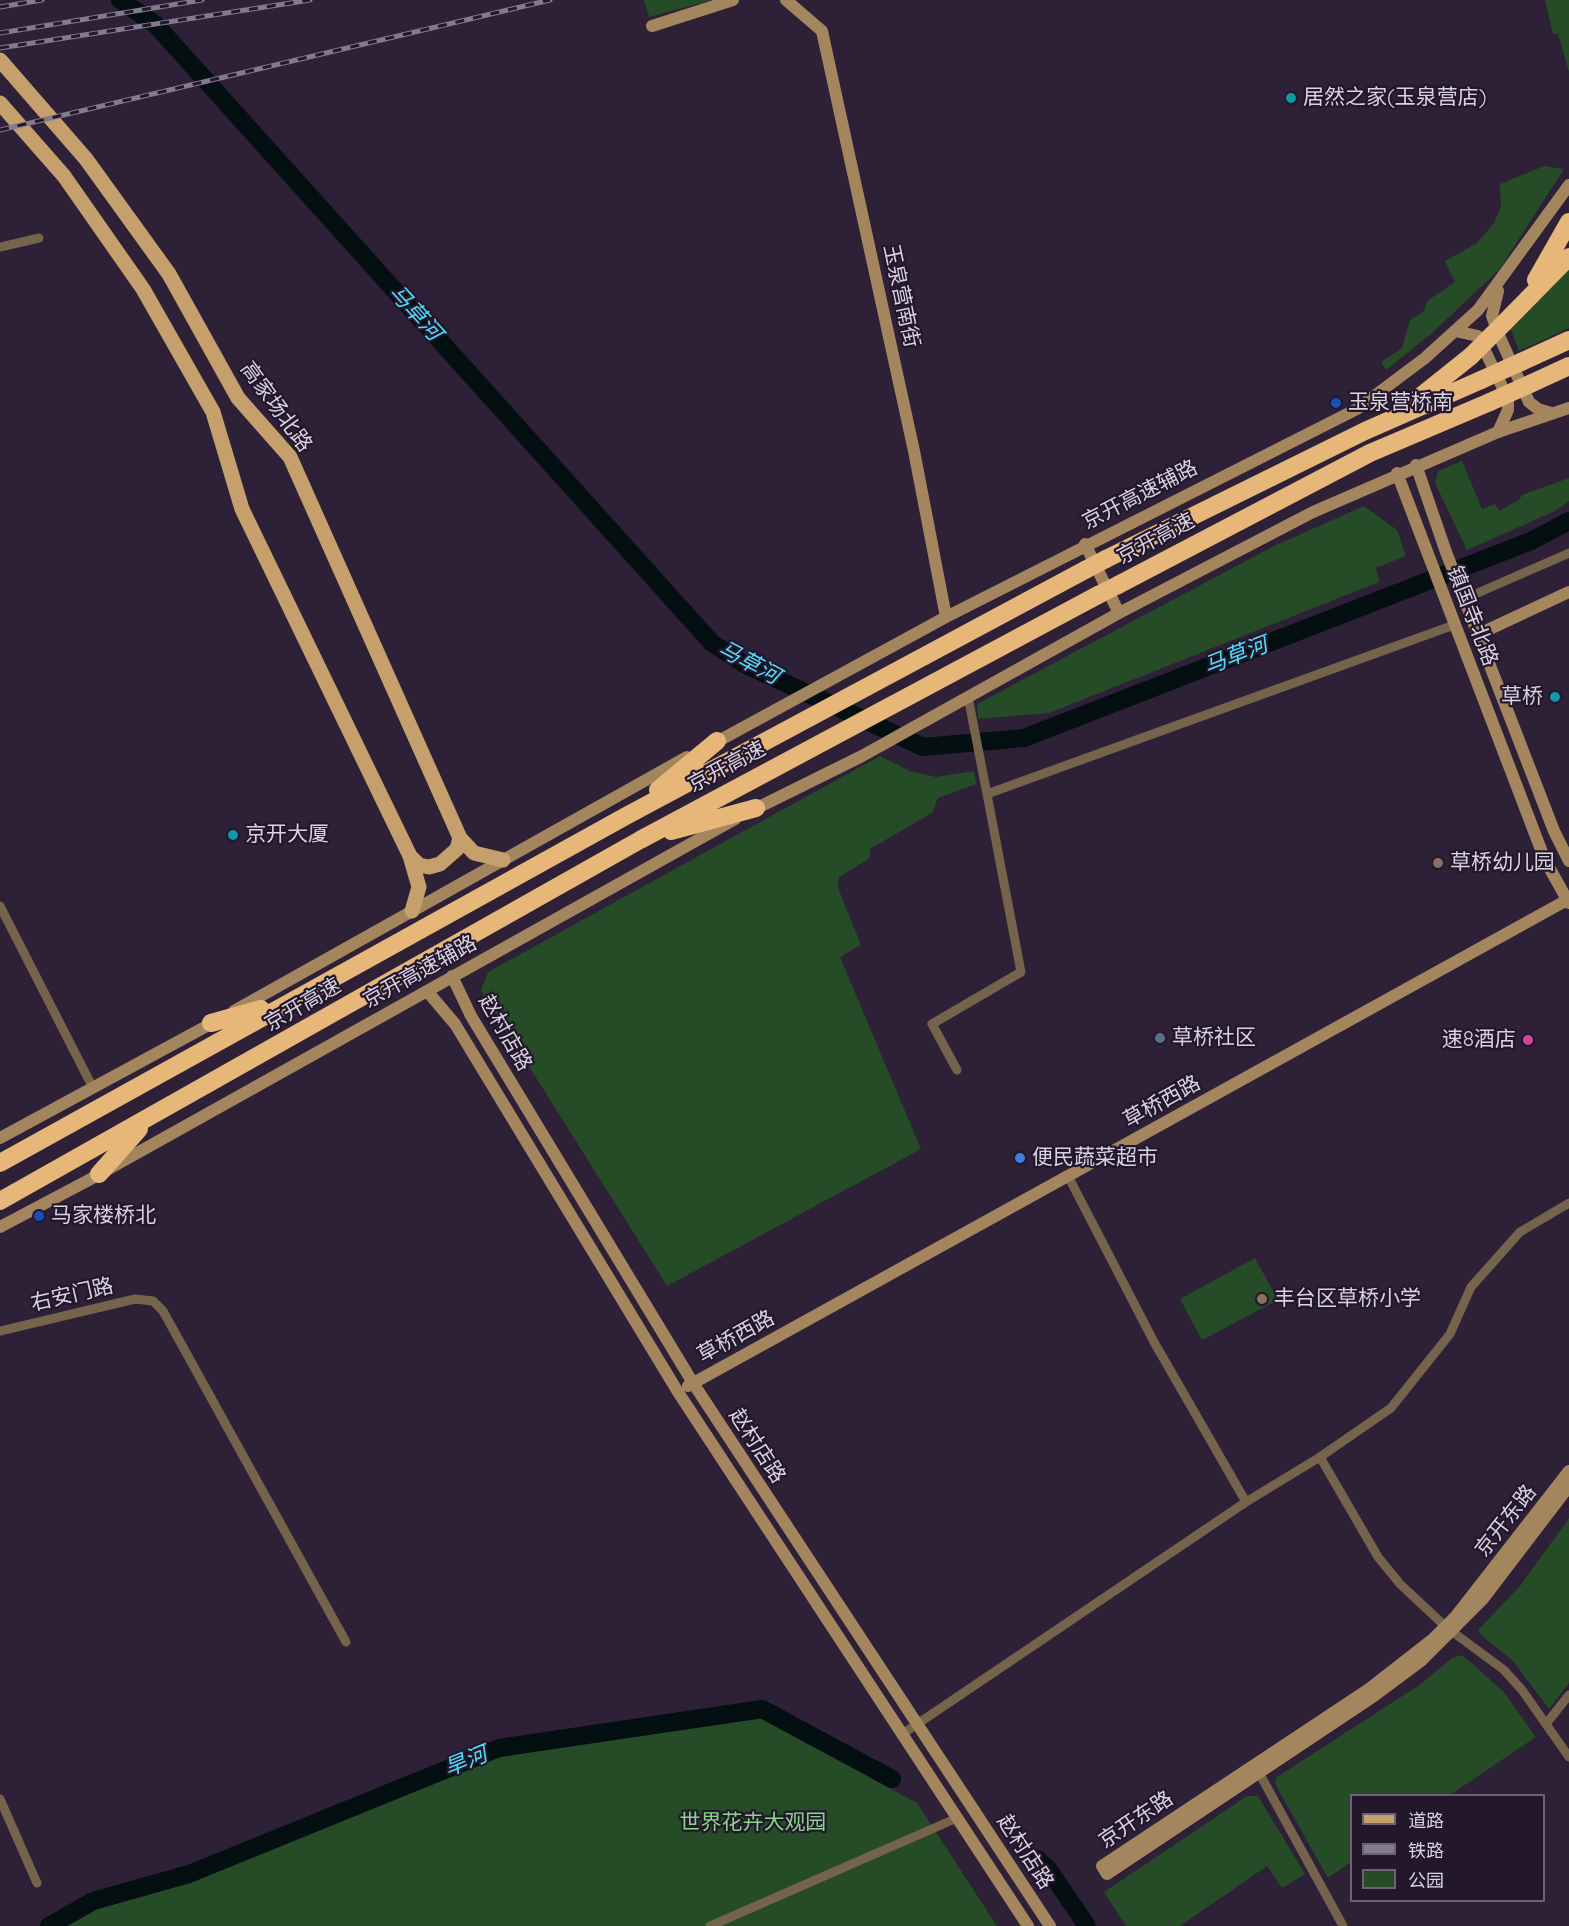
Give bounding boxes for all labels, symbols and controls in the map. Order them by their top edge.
place label: 居然之家(玉泉营店) [1303,85,1487,111]
marker: 居然之家(玉泉营店) [1284,91,1298,105]
street label: 玉泉营南街 [878,242,924,350]
water label: 马草河 [383,280,447,346]
street label: 高家场北路 [235,357,317,457]
place label: 玉泉营桥南 [1348,390,1453,416]
marker: 玉泉营桥南 [1329,396,1343,410]
street label: 京开高速辅路 [1078,455,1202,535]
street label: 京开高速 [1113,508,1199,570]
street label: 镇国寺北路 [1441,562,1503,670]
water label: 马草河 [1200,632,1272,680]
water label: 马草河 [714,636,784,690]
place label: 草桥 [1501,684,1543,710]
marker: 草桥 [1548,690,1562,704]
street label: 京开高速 [684,736,770,798]
place label: 京开大厦 [245,822,329,848]
marker: 京开大厦 [226,828,240,842]
place label: 草桥幼儿园 [1450,850,1555,876]
marker: 草桥幼儿园 [1431,856,1445,870]
street label: 京开高速辅路 [359,930,481,1014]
street label: 京开高速 [260,973,346,1037]
street label: 赵村店路 [473,990,537,1076]
place label: 草桥社区 [1172,1025,1256,1051]
place label: 速8酒店 [1442,1027,1516,1053]
marker: 草桥社区 [1153,1031,1167,1045]
marker: 速8酒店 [1521,1033,1535,1047]
street label: 草桥西路 [1119,1071,1205,1133]
place label: 便民蔬菜超市 [1032,1145,1158,1171]
marker: 便民蔬菜超市 [1013,1151,1027,1165]
place label: 马家楼桥北 [51,1203,156,1229]
marker: 马家楼桥北 [32,1209,46,1223]
street label: 右安门路 [28,1273,116,1317]
place label: 丰台区草桥小学 [1274,1286,1421,1312]
marker: 丰台区草桥小学 [1255,1292,1269,1306]
street label: 草桥西路 [693,1306,779,1368]
street label: 赵村店路 [724,1404,790,1488]
street label: 京开东路 [1470,1480,1542,1562]
water label: 旱河 [441,1742,491,1782]
street label: 京开东路 [1094,1786,1178,1854]
legend [1350,1794,1545,1902]
text: 道路 [1408,1809,1444,1832]
park label: 世界花卉大观园 [680,1810,826,1836]
street label: 赵村店路 [992,1810,1058,1894]
text: 铁路 [1408,1839,1444,1862]
text: 公园 [1408,1869,1444,1892]

